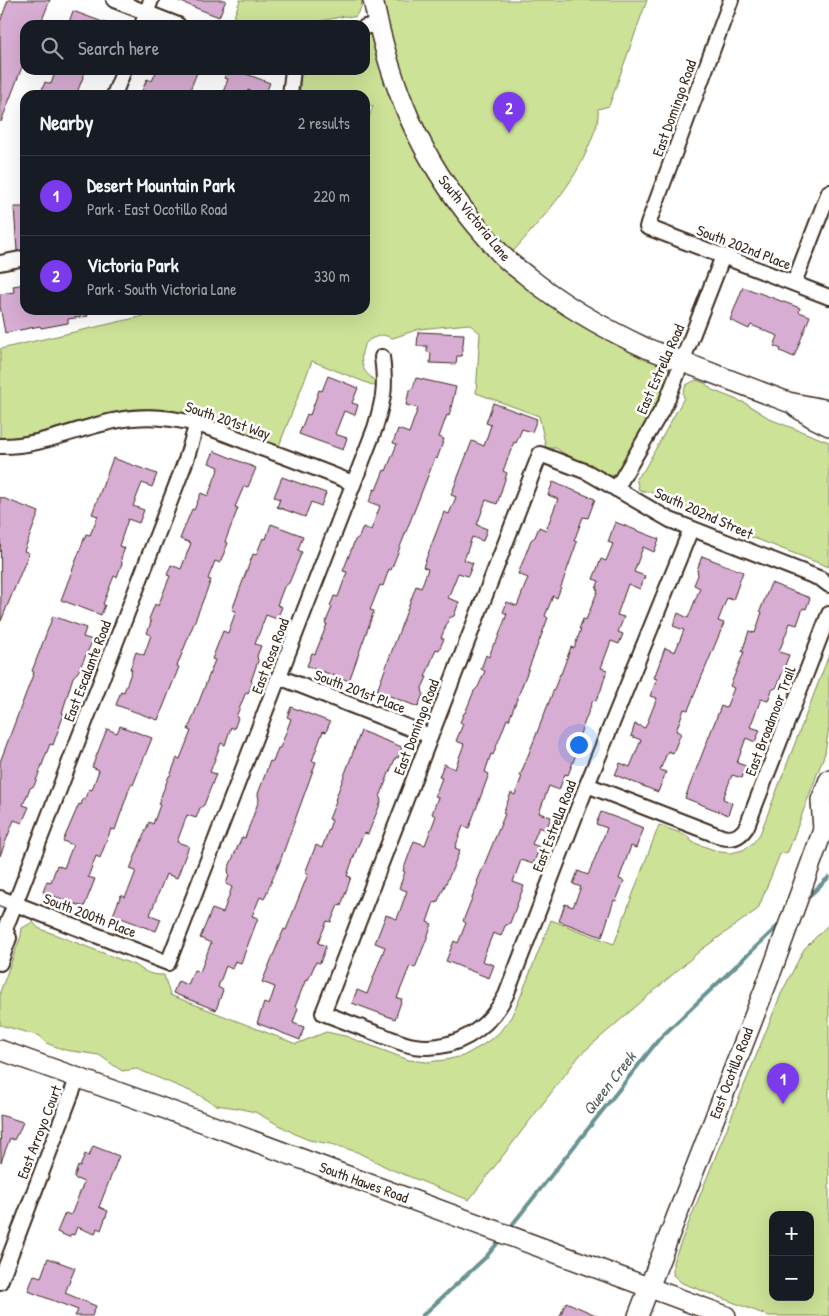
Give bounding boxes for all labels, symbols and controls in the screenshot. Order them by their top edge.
search box [20,20,370,75]
icon: search [38,34,66,62]
text: Search here [78,35,159,61]
street label: East Domingo Road [647,57,701,159]
pin: 2 [493,92,525,133]
text: Nearby [40,108,93,137]
text: 2 results [298,112,350,134]
street label: South Victoria Lane [434,170,516,266]
text: Desert Mountain Park [87,172,235,198]
text: 1 [53,185,59,207]
text: 220 m [313,185,350,207]
text: Park · East Ocotillo Road [87,198,227,220]
street label: South 202nd Place [694,219,794,275]
text: Victoria Park [87,252,179,278]
text: 2 [52,265,60,287]
text: 330 m [314,265,350,287]
text: Park · South Victoria Lane [87,278,237,300]
street label: East Estrella Road [631,320,689,417]
street label: South 201st Way [183,396,273,444]
street label: South 202nd Street [651,482,757,544]
street label: East Rosa Road [246,615,294,697]
street label: East Escalante Road [58,617,116,725]
street label: East Broadmoor Trail [739,663,801,779]
street label: South 201st Place [311,664,409,718]
street label: East Domingo Road [388,676,444,778]
your location [566,732,592,758]
street label: East Estrella Road [527,777,581,875]
street label: South 200th Place [40,888,140,942]
street label: East Ocotillo Road [704,1024,758,1122]
water label: Queen Creek [577,1046,642,1119]
pin: 1 [767,1063,799,1104]
street label: East Arroyo Court [11,1081,67,1182]
street label: South Hawes Road [316,1156,412,1208]
map controls [769,1211,814,1301]
button: + [769,1211,814,1256]
button: − [769,1256,814,1301]

